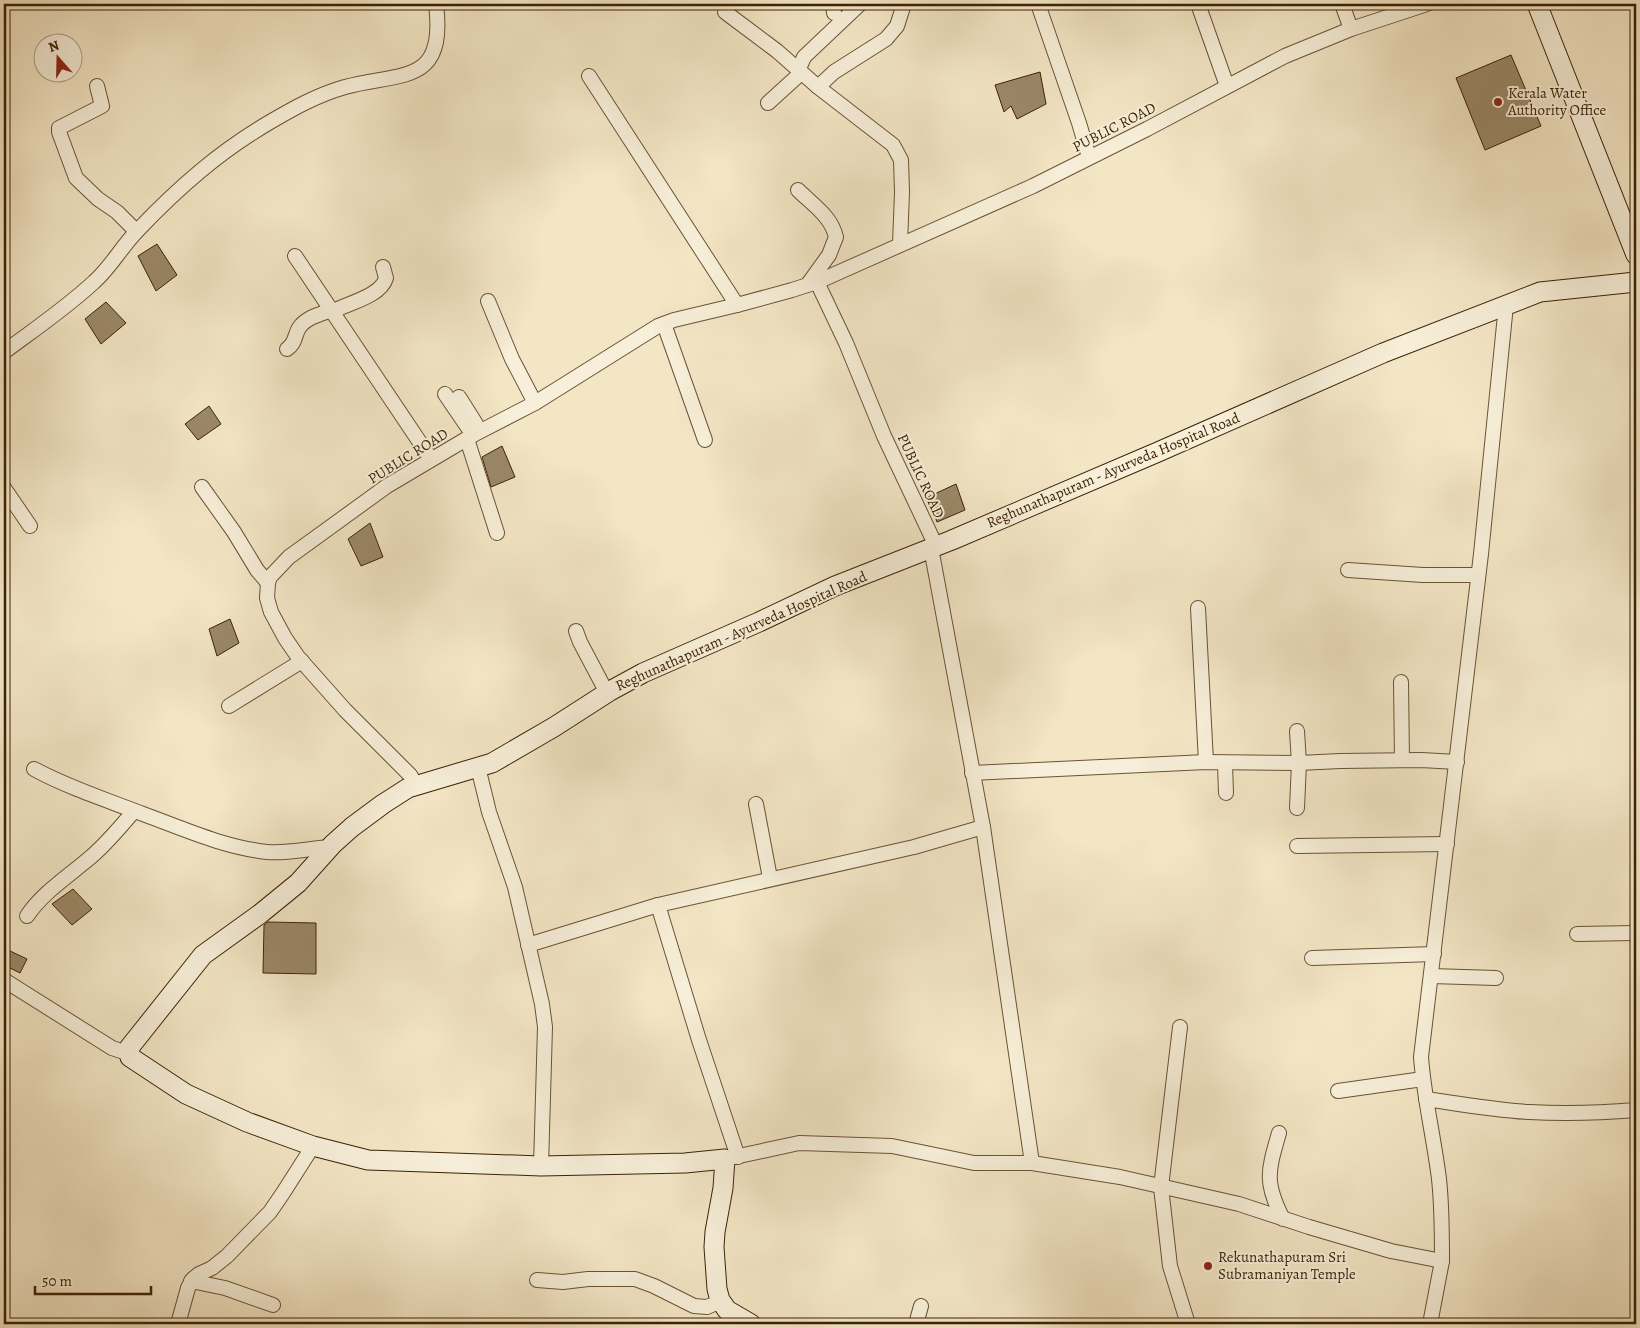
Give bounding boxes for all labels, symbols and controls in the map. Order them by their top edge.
north arrow [32,32,82,82]
text: N [46,36,62,57]
place label: Kerala Water Authority Office [1507,83,1606,120]
marker: Kerala Water Authority Office [1492,96,1504,108]
street label: PUBLIC ROAD [1069,97,1159,157]
street label: Reghunathapuram - Ayurveda Hospital Road [983,407,1243,533]
street label: PUBLIC ROAD [364,423,452,489]
street label: PUBLIC ROAD [893,431,949,521]
street label: Reghunathapuram - Ayurveda Hospital Road [612,566,871,696]
place label: Rekunathapuram Sri Subramaniyan Temple [1218,1247,1356,1284]
marker: Rekunathapuram Sri Subramaniyan Temple [1202,1260,1214,1272]
scale bar [35,1263,151,1295]
text: 50 m [42,1271,72,1291]

